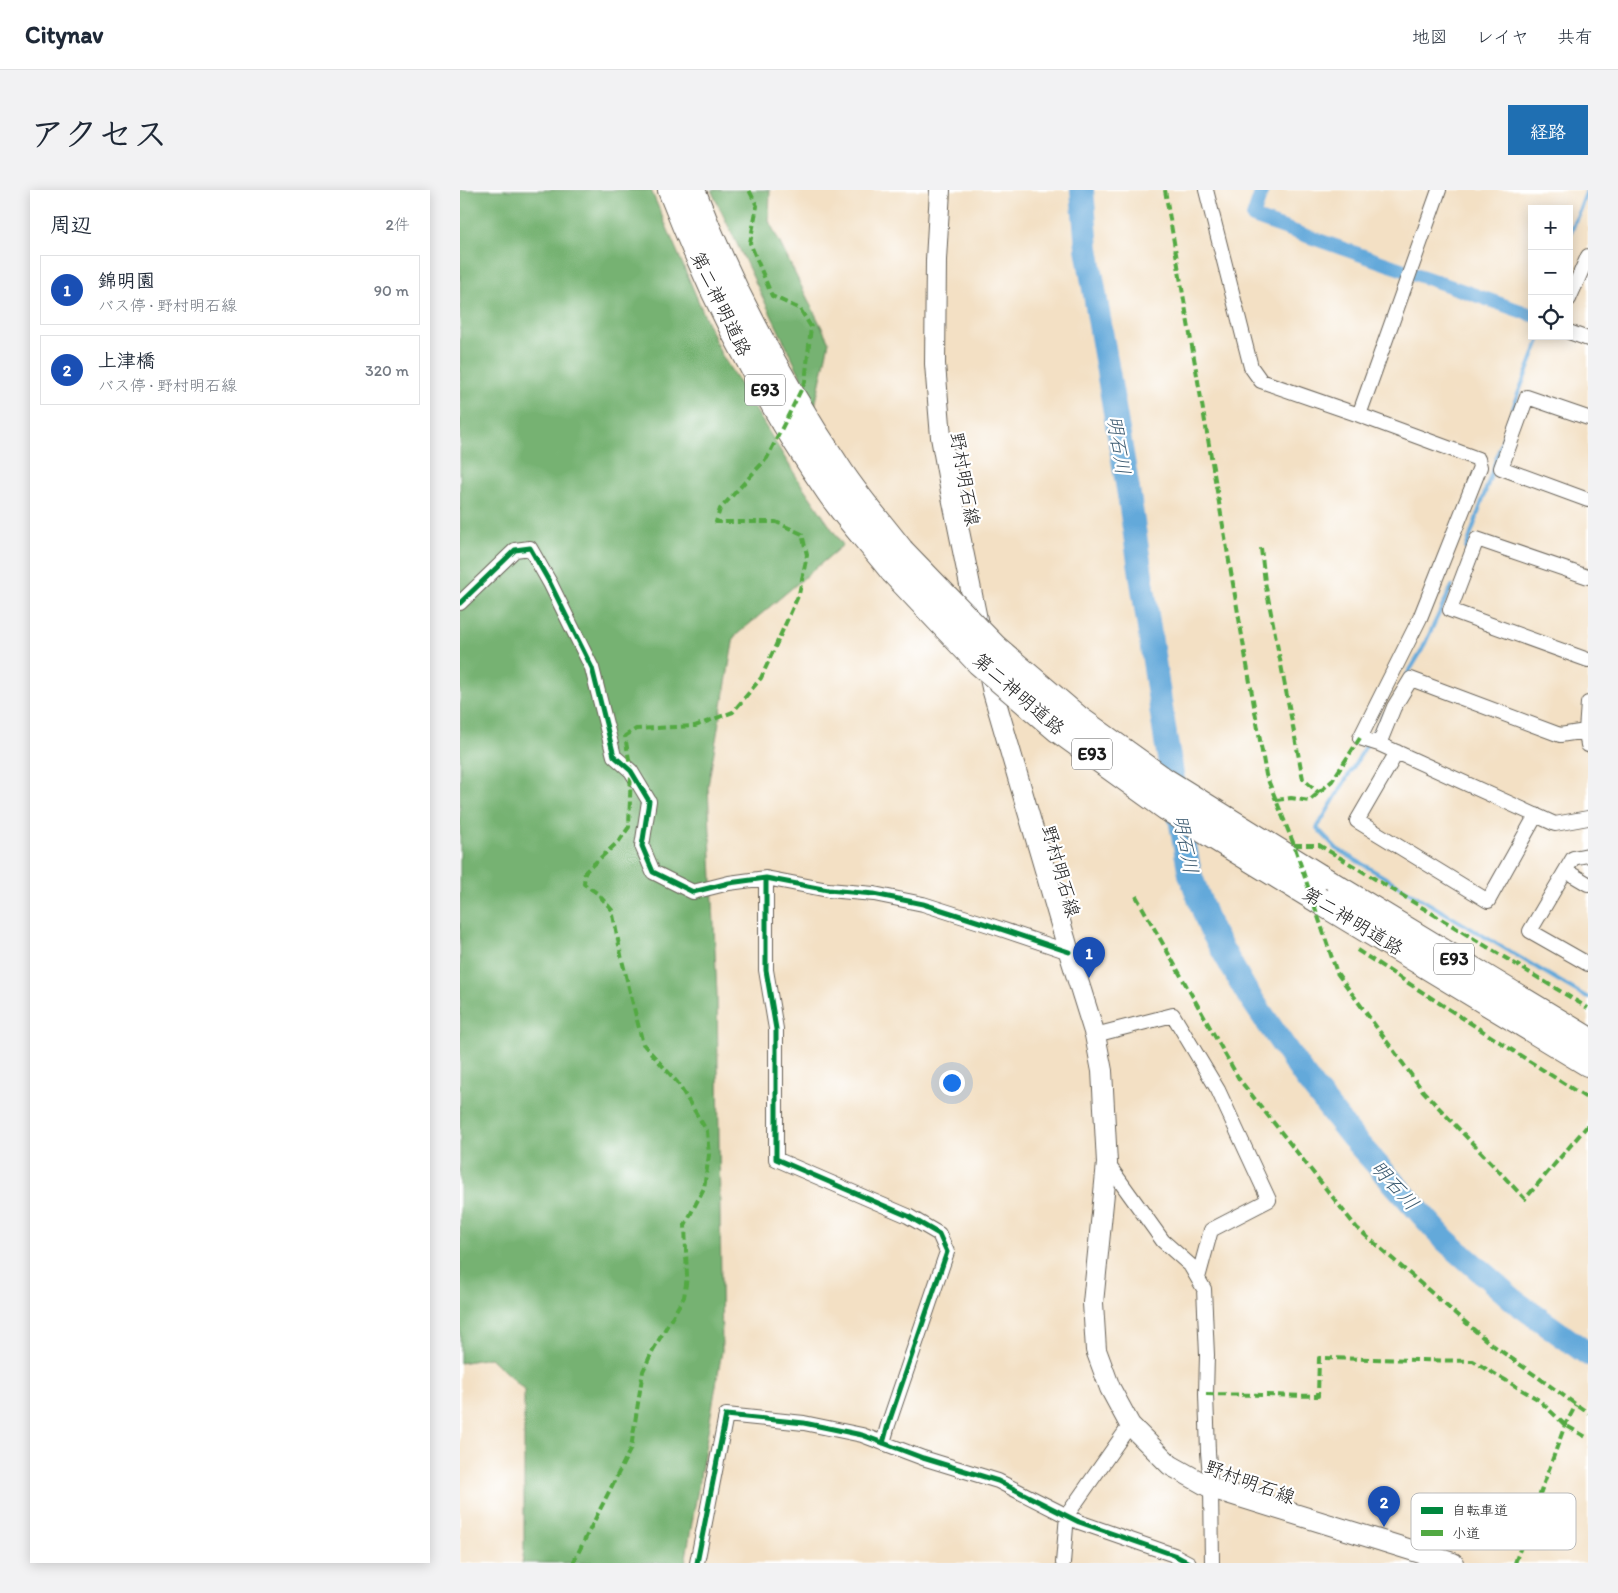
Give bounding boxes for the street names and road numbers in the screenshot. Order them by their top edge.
street label: 第二神明道路 [686,248,756,360]
road number: E93 [745,374,785,406]
street label: 野村明石線 [945,430,985,528]
street label: 第二神明道路 [968,648,1070,740]
road number: E93 [1072,738,1112,770]
street label: 野村明石線 [1037,822,1085,920]
street label: 第二神明道路 [1298,882,1408,960]
road number: E93 [1434,944,1474,974]
street label: 野村明石線 [1201,1455,1299,1509]

